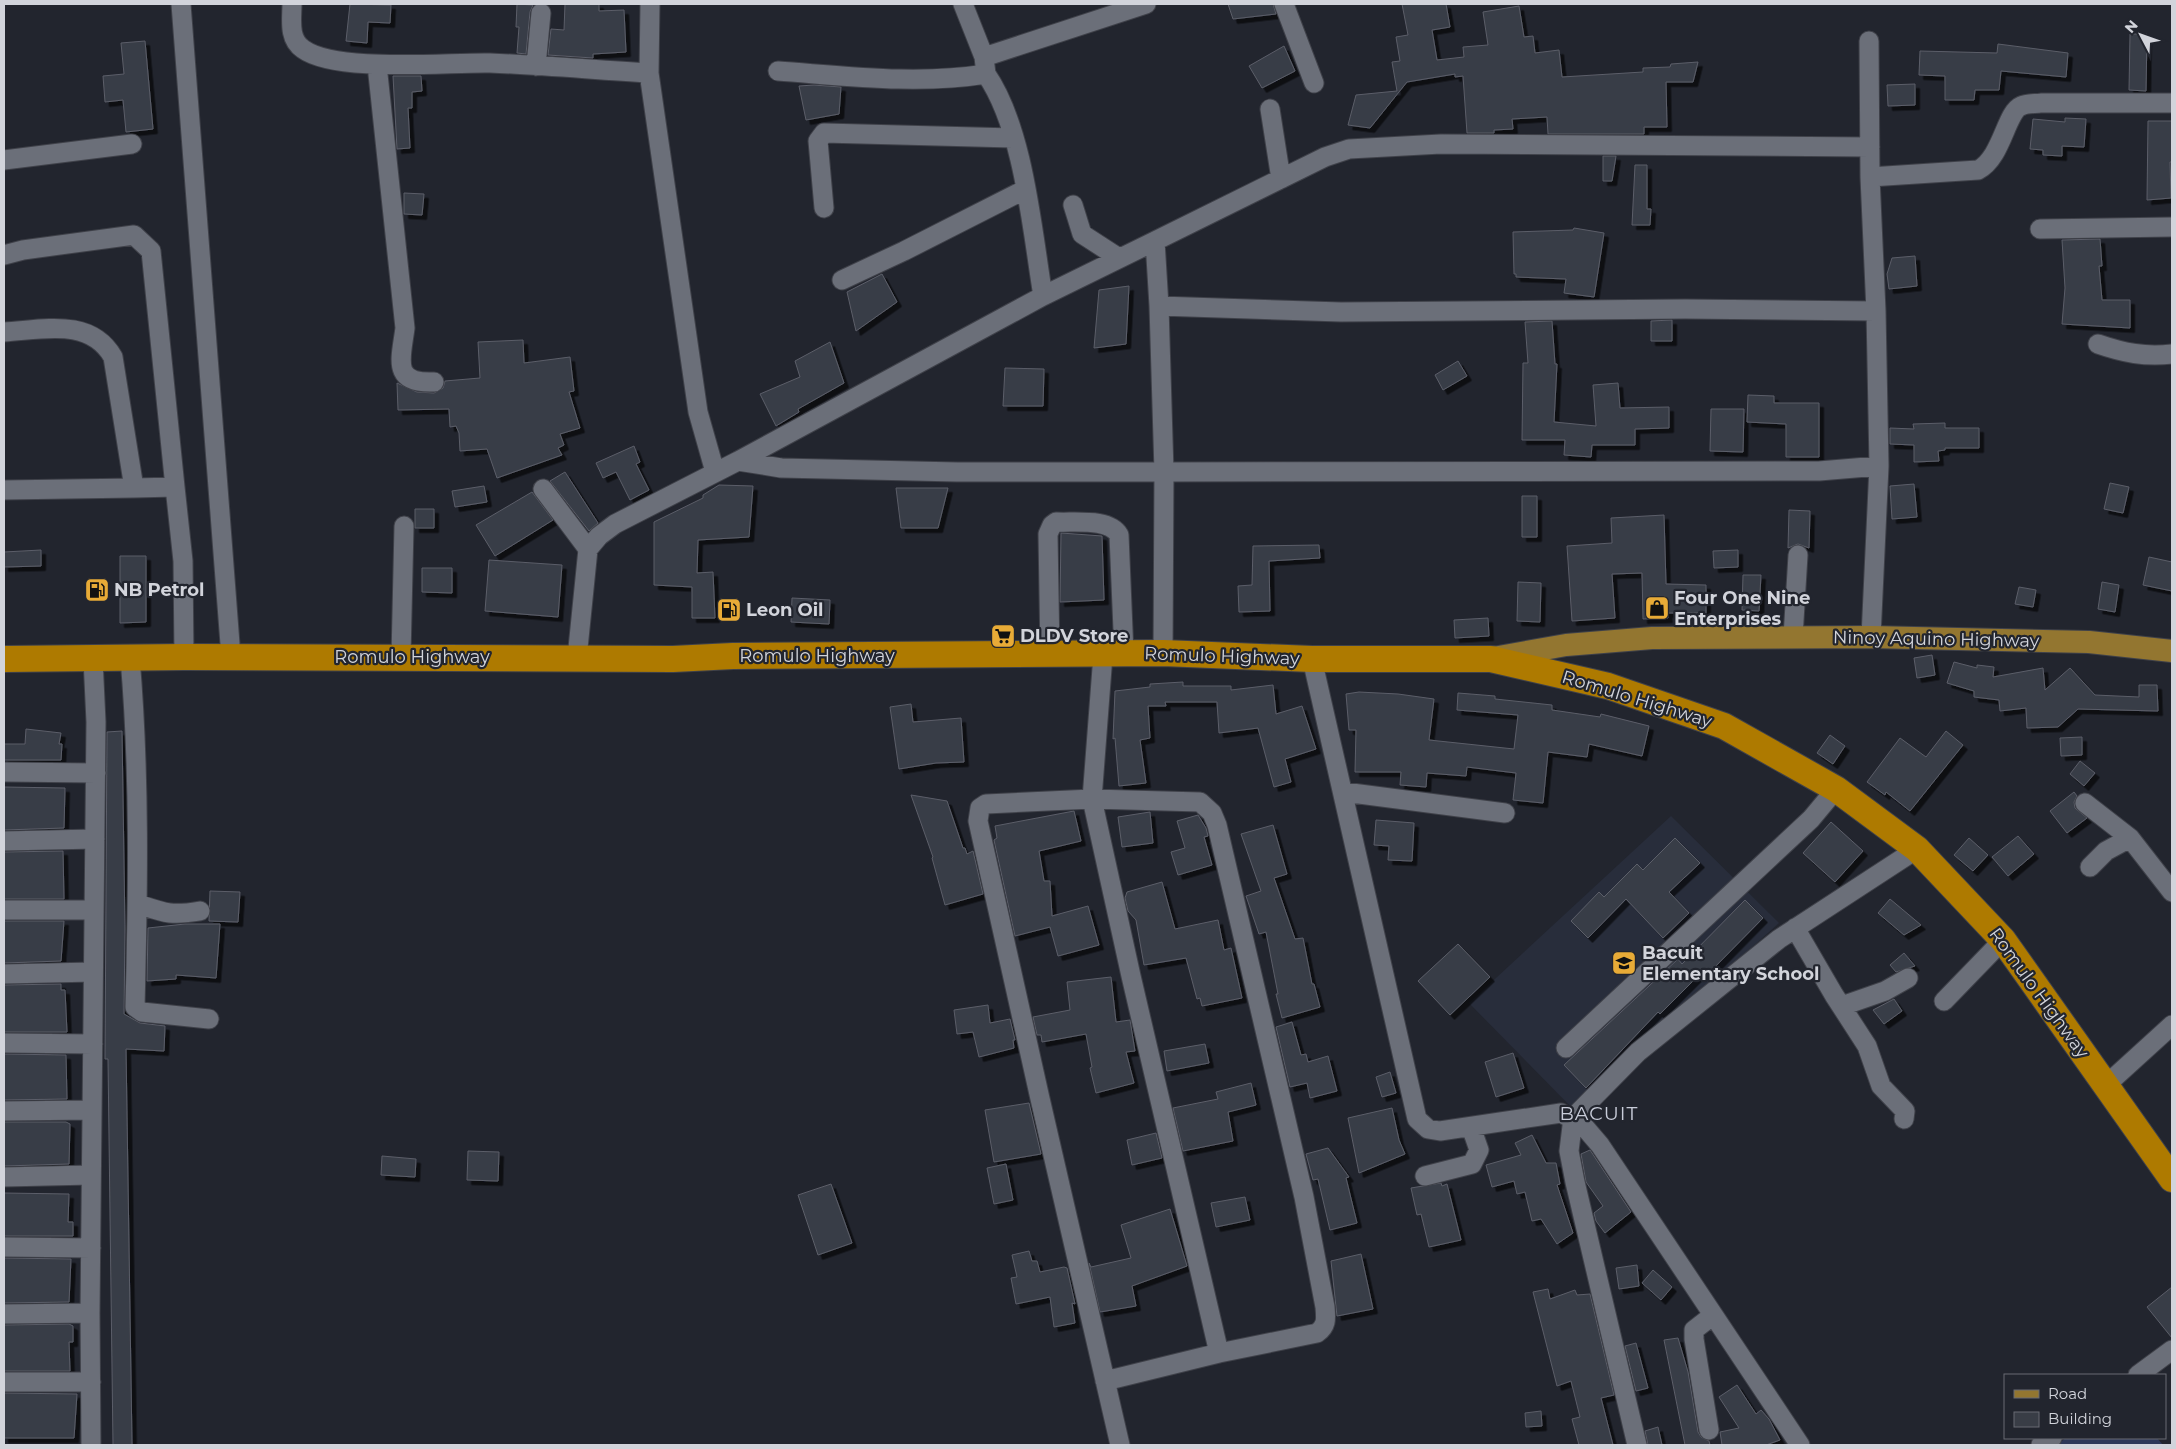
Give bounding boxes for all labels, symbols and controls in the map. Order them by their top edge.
north arrow [2116,10,2166,60]
text: N [2121,16,2142,37]
fuel station icon: NB Petrol [84,577,110,603]
place label: NB Petrol [114,579,204,601]
place label: Four One Nine Enterprises [1674,587,1810,630]
shop icon: Four One Nine Enterprises [1644,595,1670,621]
fuel station icon: Leon Oil [716,597,742,623]
place label: Leon Oil [746,599,824,621]
supermarket icon: DLDV Store [990,623,1016,649]
place label: DLDV Store [1020,625,1128,647]
street label: Ninoy Aquino Highway [1833,626,2040,652]
street label: Romulo Highway [1144,642,1300,670]
street label: Romulo Highway [739,645,895,667]
street label: Romulo Highway [334,646,490,668]
street label: Romulo Highway [1559,666,1715,732]
street label: Romulo Highway [1984,924,2094,1063]
place label: Bacuit Elementary School [1642,942,1819,985]
school or university icon: Bacuit Elementary School [1611,950,1637,976]
district label: BACUIT [1560,1102,1638,1125]
legend [2004,1374,2166,1439]
text: Road [2048,1384,2087,1403]
text: Building [2048,1409,2112,1428]

